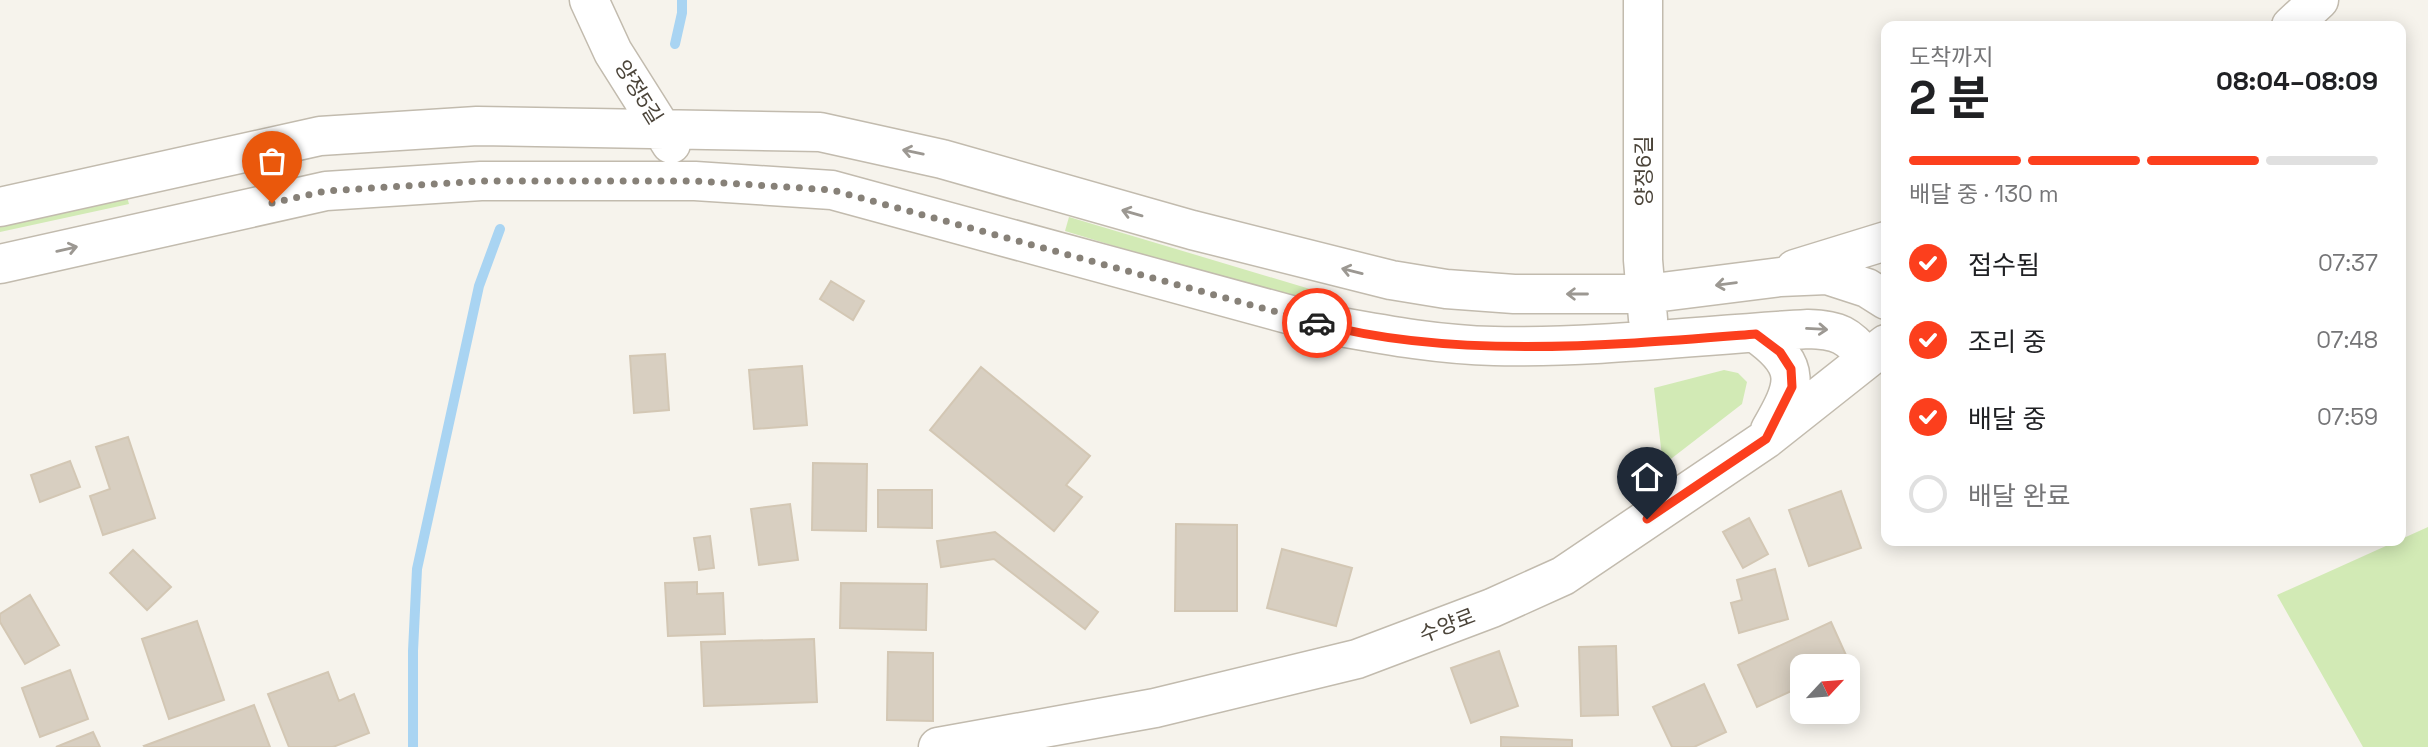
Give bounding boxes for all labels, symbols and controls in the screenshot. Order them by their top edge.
text: 도착까지 [1909,42,1994,72]
street label: 양정5길 [609,55,669,129]
text: 08:04–08:09 [2216,64,2378,98]
text: 2 분 [1909,69,1990,127]
pin [242,131,302,203]
street label: 양정6길 [1630,136,1657,206]
icon: bag [253,142,291,180]
one-way arrow [902,145,925,159]
text: 배달 중 · 130 m [1909,179,2058,209]
one-way arrow [1121,206,1144,219]
one-way arrow [55,242,78,255]
icon: check [1909,244,1947,282]
text: 접수됨 [1968,248,2040,282]
text: 07:37 [2318,248,2378,278]
one-way arrow [1341,264,1364,277]
one-way arrow [1715,278,1738,291]
one-way arrow [1566,287,1589,301]
courier [1282,288,1352,358]
icon: car [1298,304,1336,342]
icon: check [1909,321,1947,359]
one-way arrow [1805,323,1828,336]
text: 조리 중 [1968,325,2046,359]
text: 07:48 [2316,325,2378,355]
icon: check [1909,398,1947,436]
text: 배달 중 [1968,402,2046,436]
text: 07:59 [2317,402,2378,432]
pin [1617,447,1677,519]
icon: home [1628,458,1666,496]
text: 배달 완료 [1968,479,2070,513]
street label: 수양로 [1415,602,1479,648]
north arrow [1790,654,1860,724]
map controls [1790,654,1860,724]

